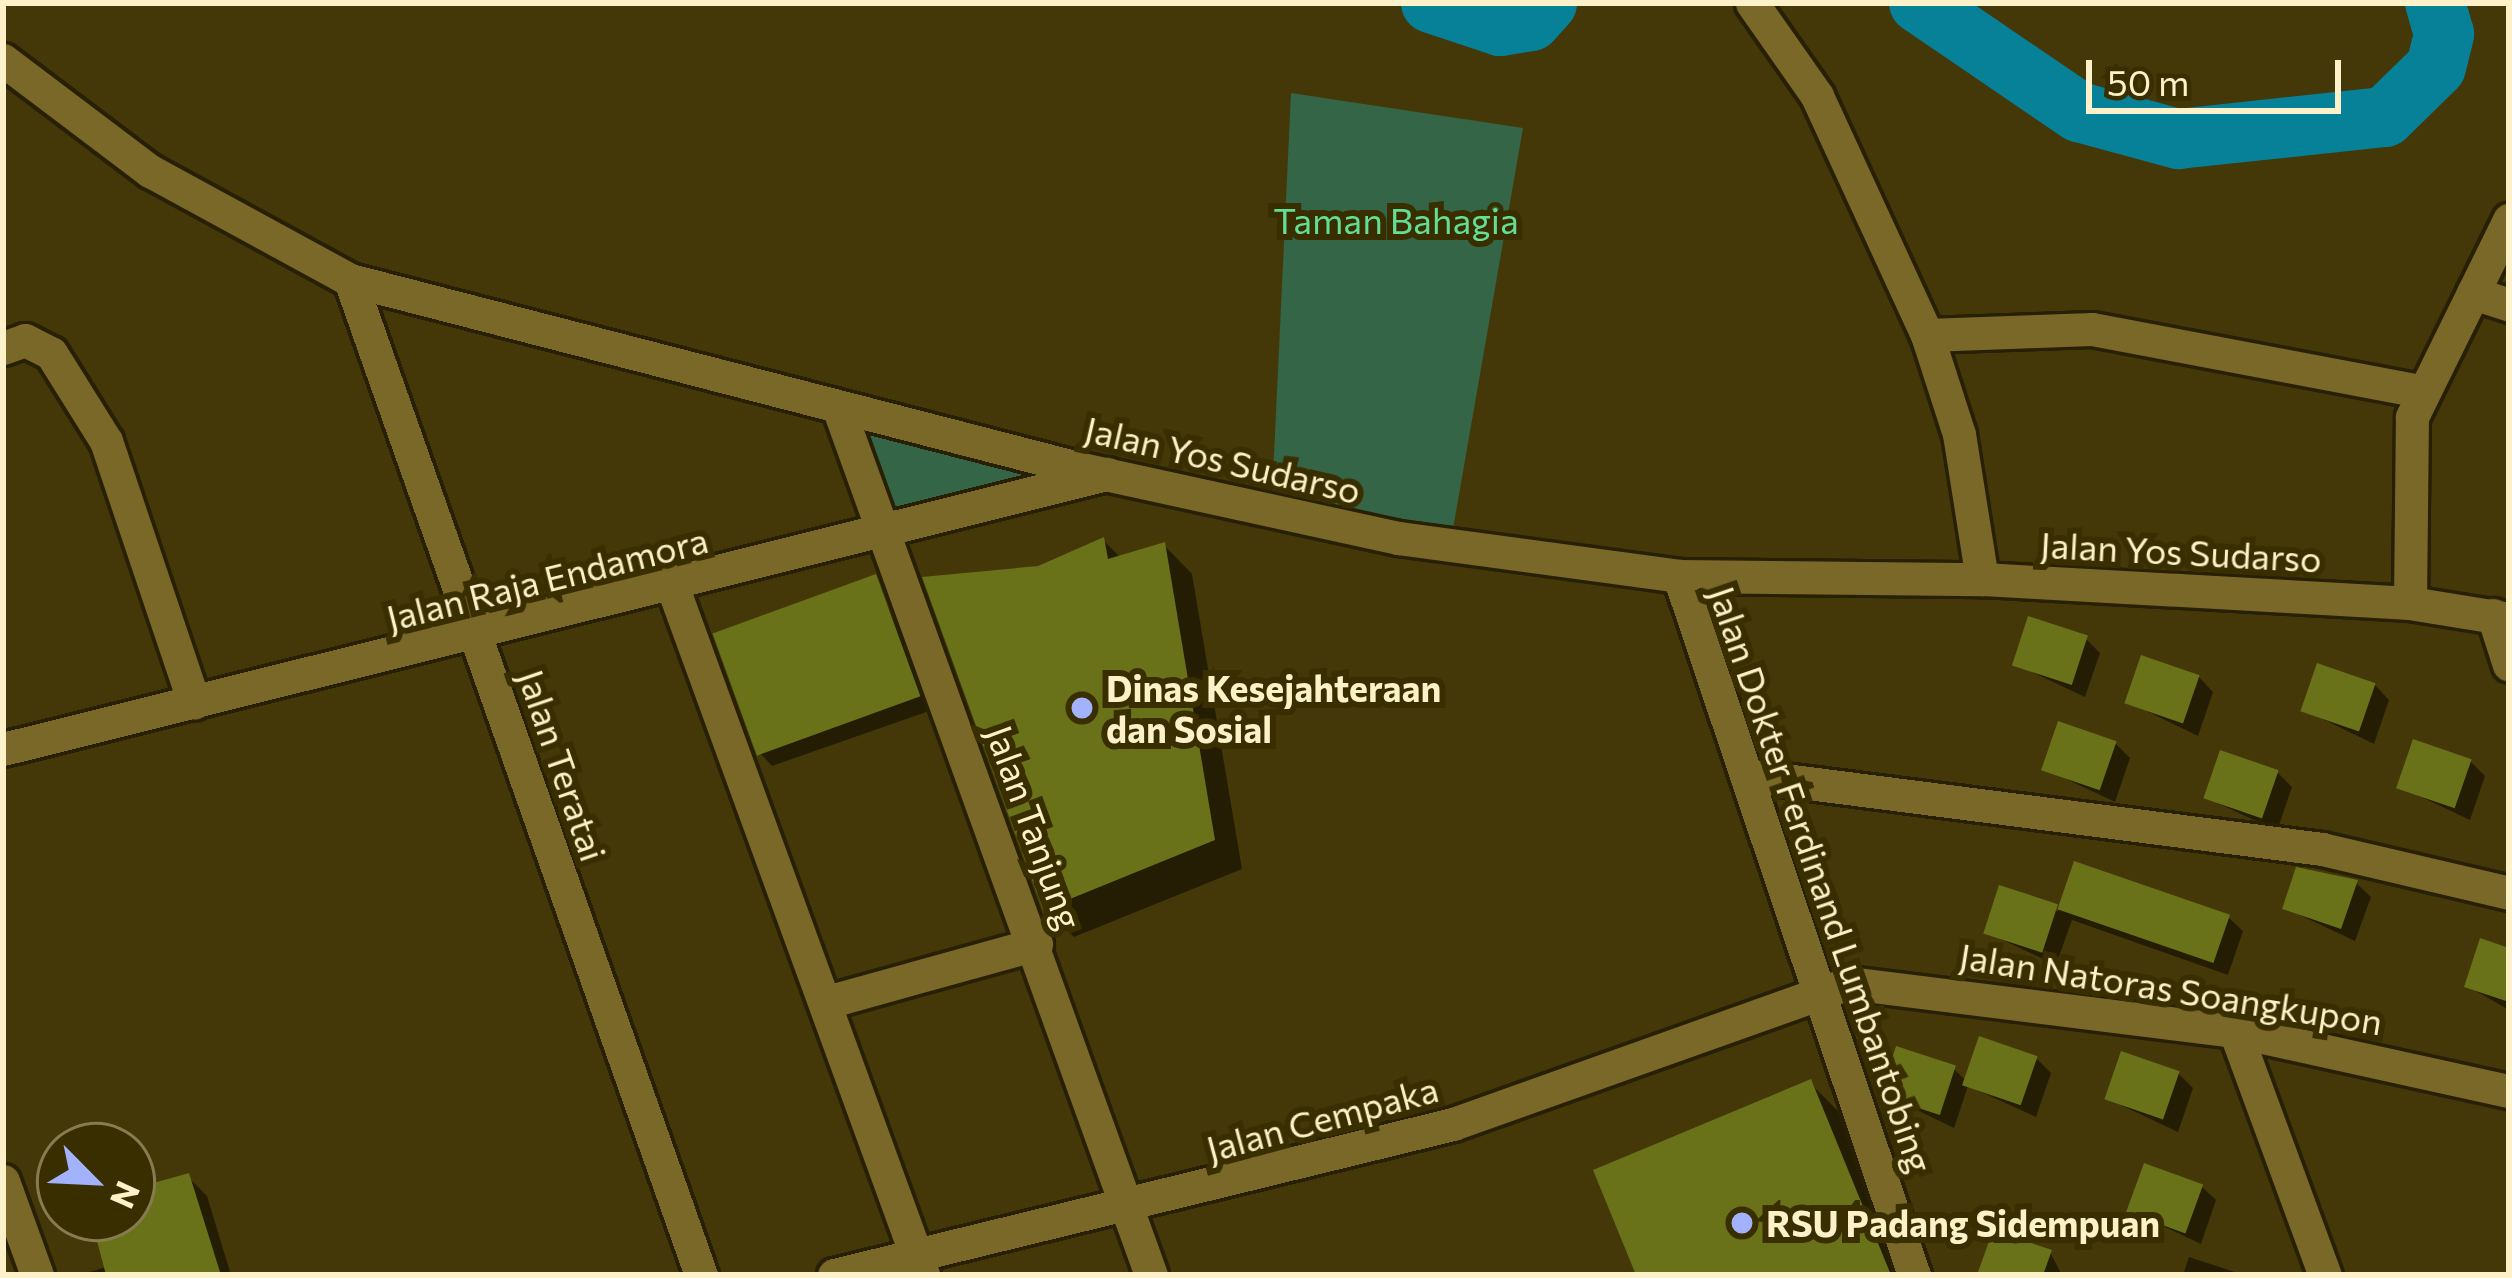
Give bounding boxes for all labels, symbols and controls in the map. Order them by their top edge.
scale bar [2092,36,2347,110]
text: 50 m [2107,59,2189,103]
park label: Taman Bahagia [1273,198,1519,242]
street label: Jalan Yos Sudarso [1081,406,1365,512]
street label: Jalan Raja Endamora [382,517,712,639]
street label: Jalan Yos Sudarso [2039,522,2323,580]
street label: Jalan Dokter Ferdinand Lumbantobing [1701,580,1943,1178]
street label: Jalan Teratai [510,664,616,866]
place label: Dinas Kesejahteraan dan Sosial [1106,665,1441,750]
marker: Dinas Kesejahteraan dan Sosial [1069,695,1095,721]
street label: Jalan Tanjung [978,719,1092,935]
street label: Jalan Natoras Soangkupon [1956,933,2386,1043]
street label: Jalan Cempaka [1201,1066,1443,1170]
north arrow [36,1122,156,1242]
text: N [103,1176,150,1215]
place label: RSU Padang Sidempuan [1766,1201,2160,1245]
marker: RSU Padang Sidempuan [1729,1210,1755,1236]

